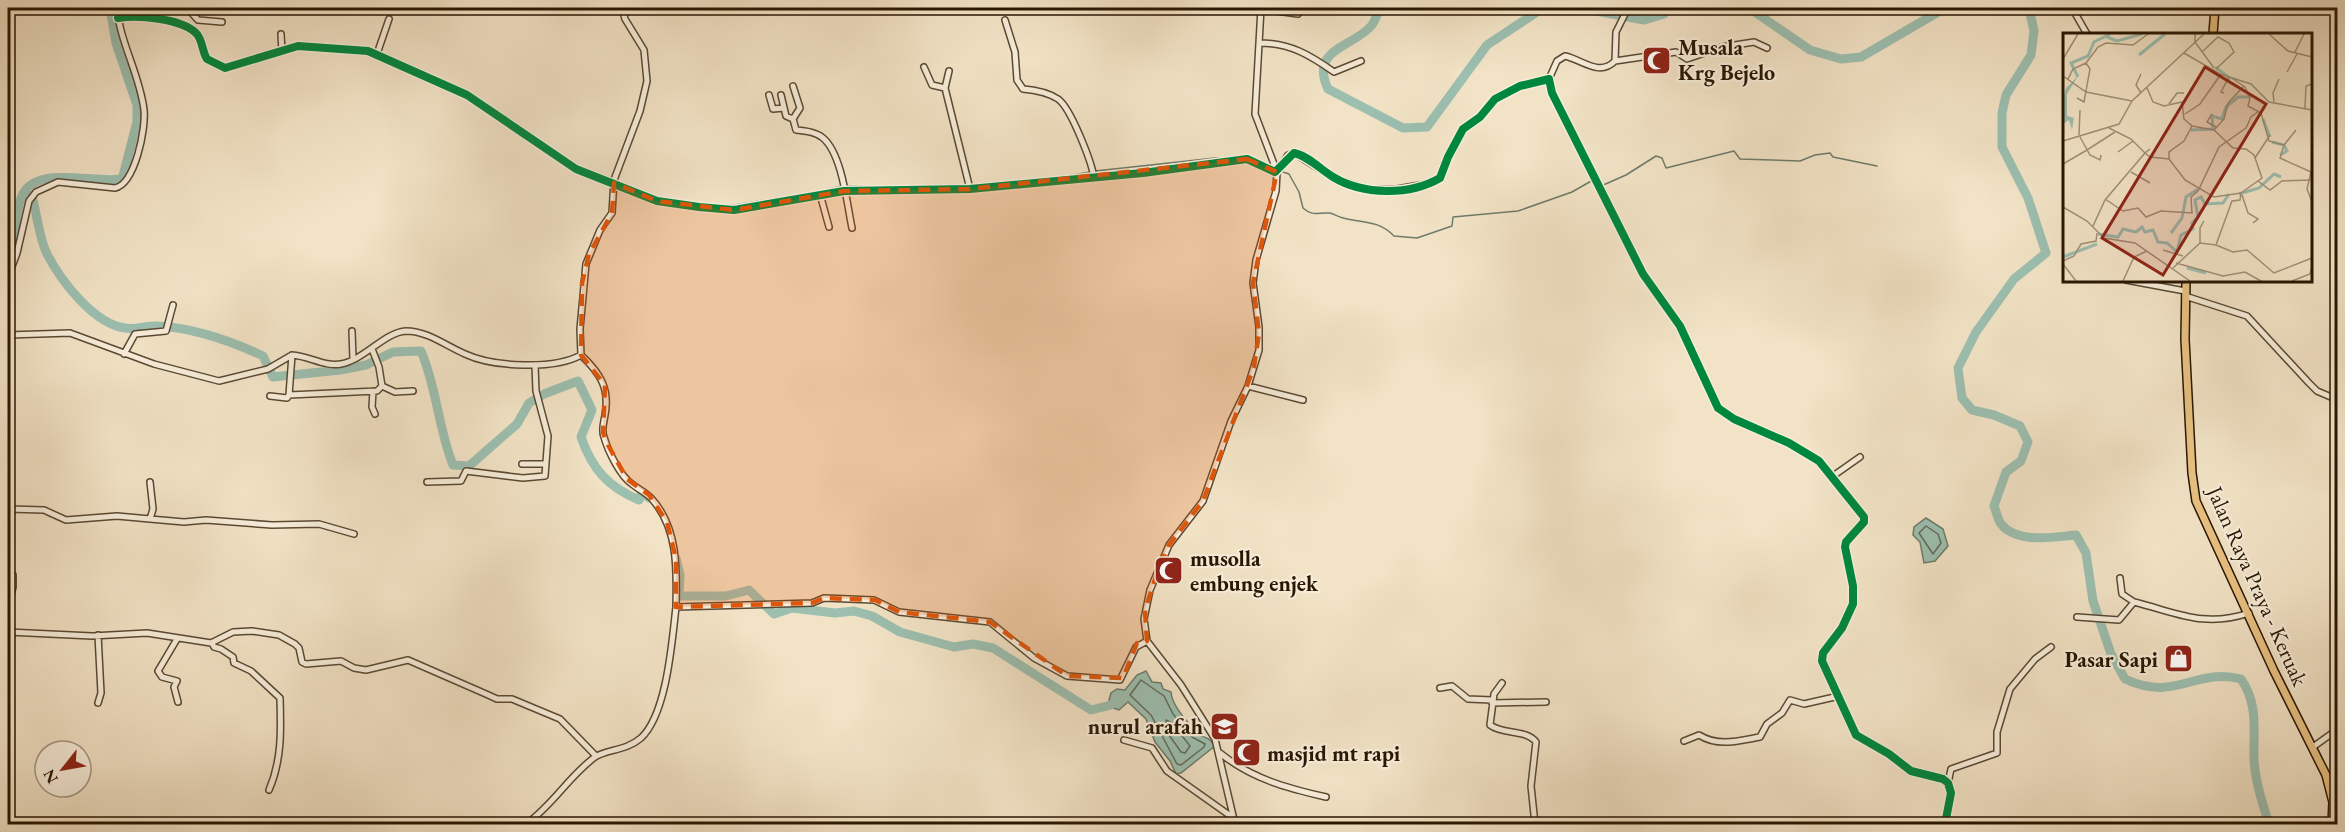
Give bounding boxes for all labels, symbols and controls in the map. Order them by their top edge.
place label: Musala Krg Bejelo [1678,33,1775,87]
inset map [2063,33,2312,282]
mosque icon: Musala Krg Bejelo [1641,44,1673,76]
street label: Jalan Raya Praya - Keruak [2200,480,2315,691]
place label: musolla embung enjek [1190,544,1319,598]
mosque icon: musolla embung enjek [1153,555,1185,587]
shop icon: Pasar Sapi [2163,643,2195,675]
place label: Pasar Sapi [2065,645,2158,674]
school or university icon: nurul arafah [1208,710,1240,742]
place label: nurul arafah [1088,712,1203,741]
mosque icon: masjid mt rapi [1230,737,1262,769]
north arrow [33,739,93,799]
place label: masjid mt rapi [1267,739,1401,768]
text: N [38,765,63,787]

